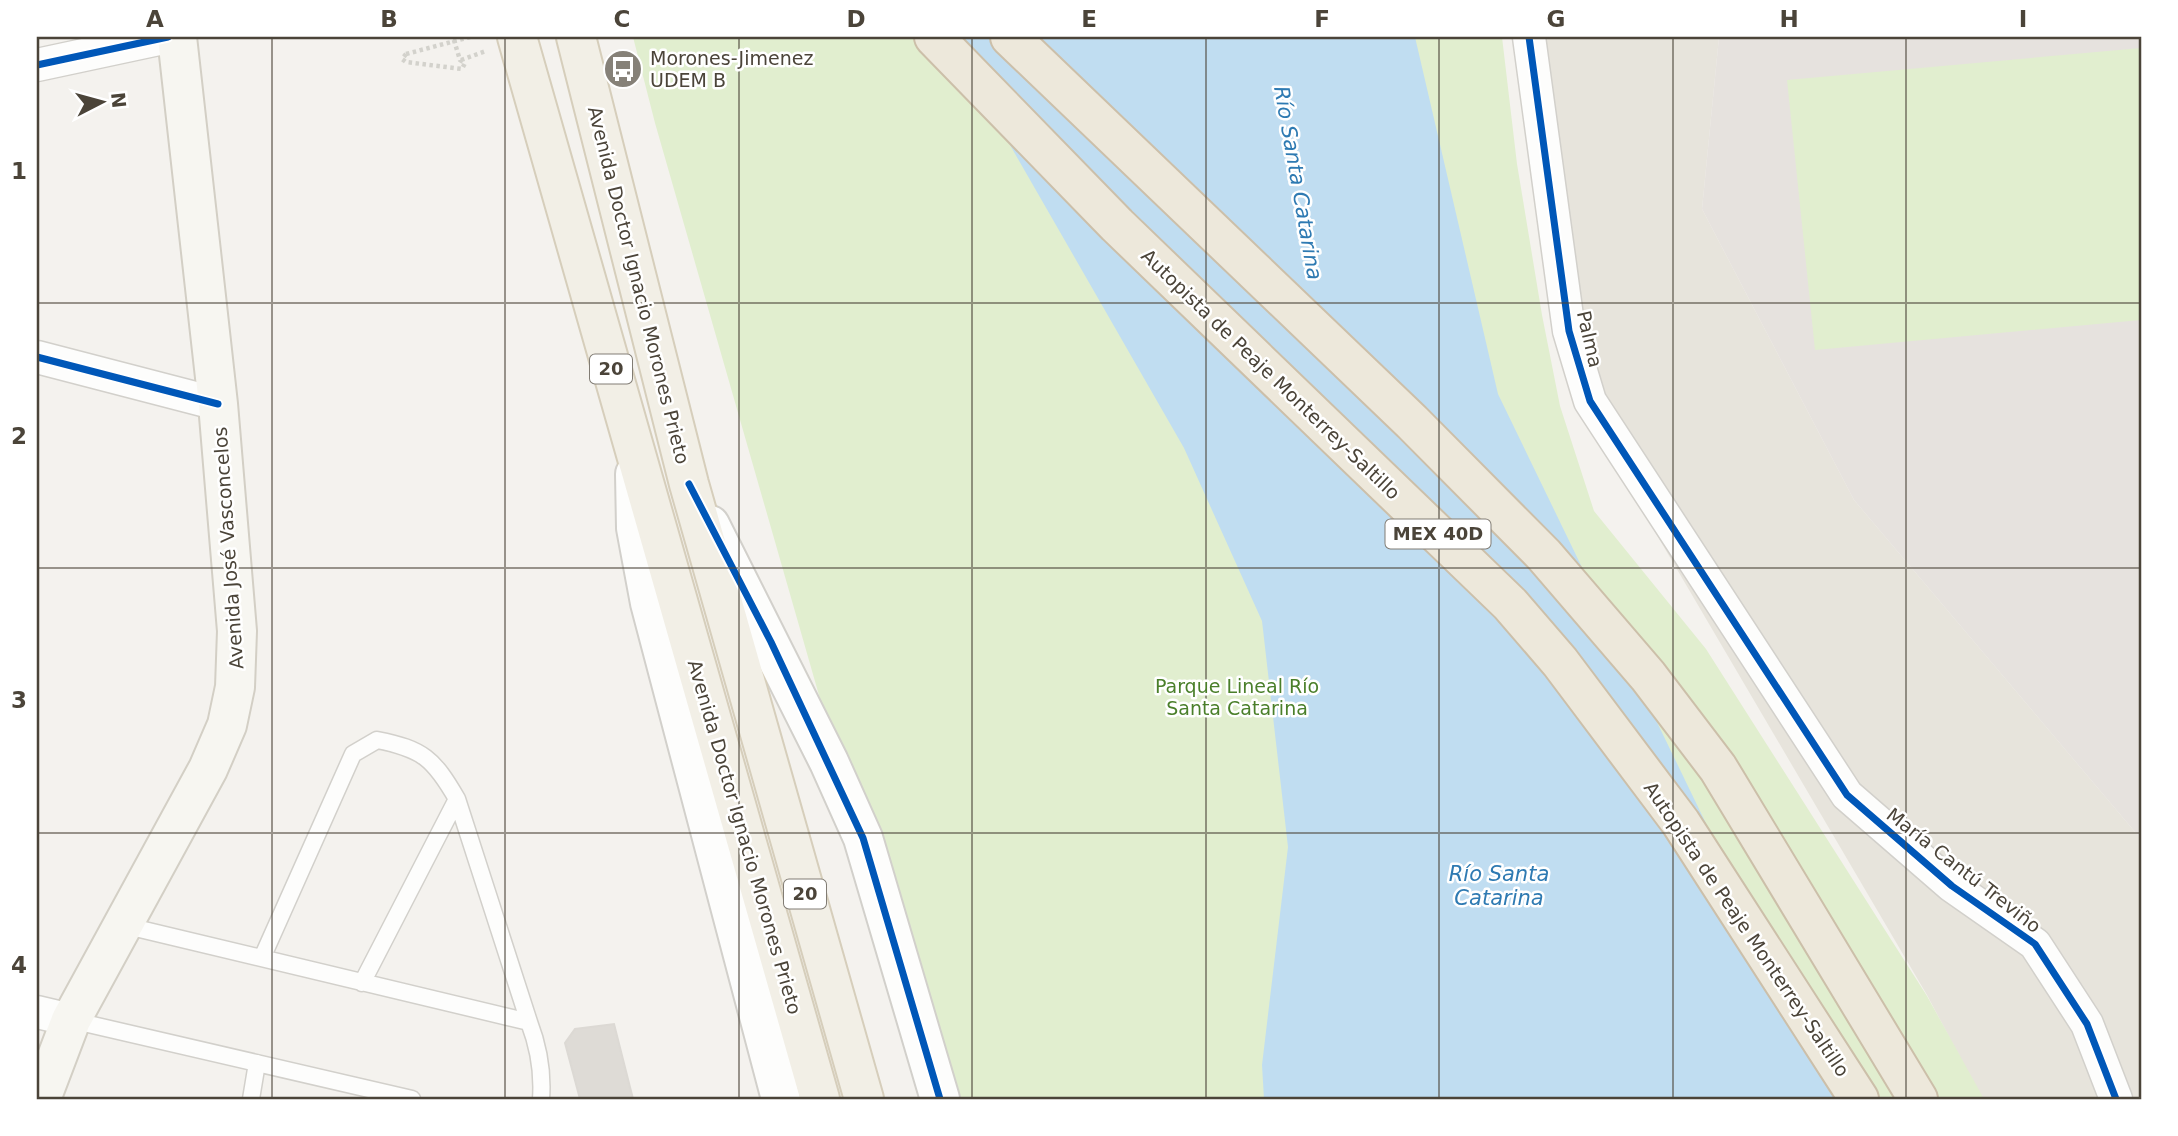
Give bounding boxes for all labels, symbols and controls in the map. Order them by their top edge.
text: A [146,6,164,32]
text: B [380,6,398,32]
text: C [614,6,630,32]
text: D [846,6,866,32]
text: E [1081,6,1097,32]
text: F [1314,6,1330,32]
text: G [1547,6,1565,32]
text: H [1779,6,1799,32]
text: I [2019,6,2027,32]
place label: Morones-Jimenez UDEM B [650,47,813,91]
bus stop icon: Morones-Jimenez UDEM B [602,48,644,90]
north arrow [66,66,136,136]
water label: Río Santa Catarina [1269,84,1327,282]
text: N [107,91,131,109]
street label: Avenida Doctor Ignacio Morones Prieto [584,104,694,466]
text: 1 [11,158,27,184]
street label: Autopista de Peaje Monterrey-Saltillo [1137,244,1405,504]
street label: Palma [1573,308,1607,370]
road number: 20 [590,354,632,384]
text: 2 [11,423,27,449]
street label: Avenida José Vasconcelos [209,426,247,670]
road number: MEX 40D [1386,520,1490,548]
street label: Avenida Doctor Ignacio Morones Prieto [684,657,806,1017]
park label: Parque Lineal Río Santa Catarina [1155,675,1319,719]
text: 3 [11,687,27,713]
street label: Autopista de Peaje Monterrey-Saltillo [1640,777,1854,1081]
street label: María Cantú Treviño [1883,803,2045,937]
water label: Río Santa Catarina [1449,862,1549,910]
road number: 20 [784,880,826,908]
text: 4 [11,952,27,978]

